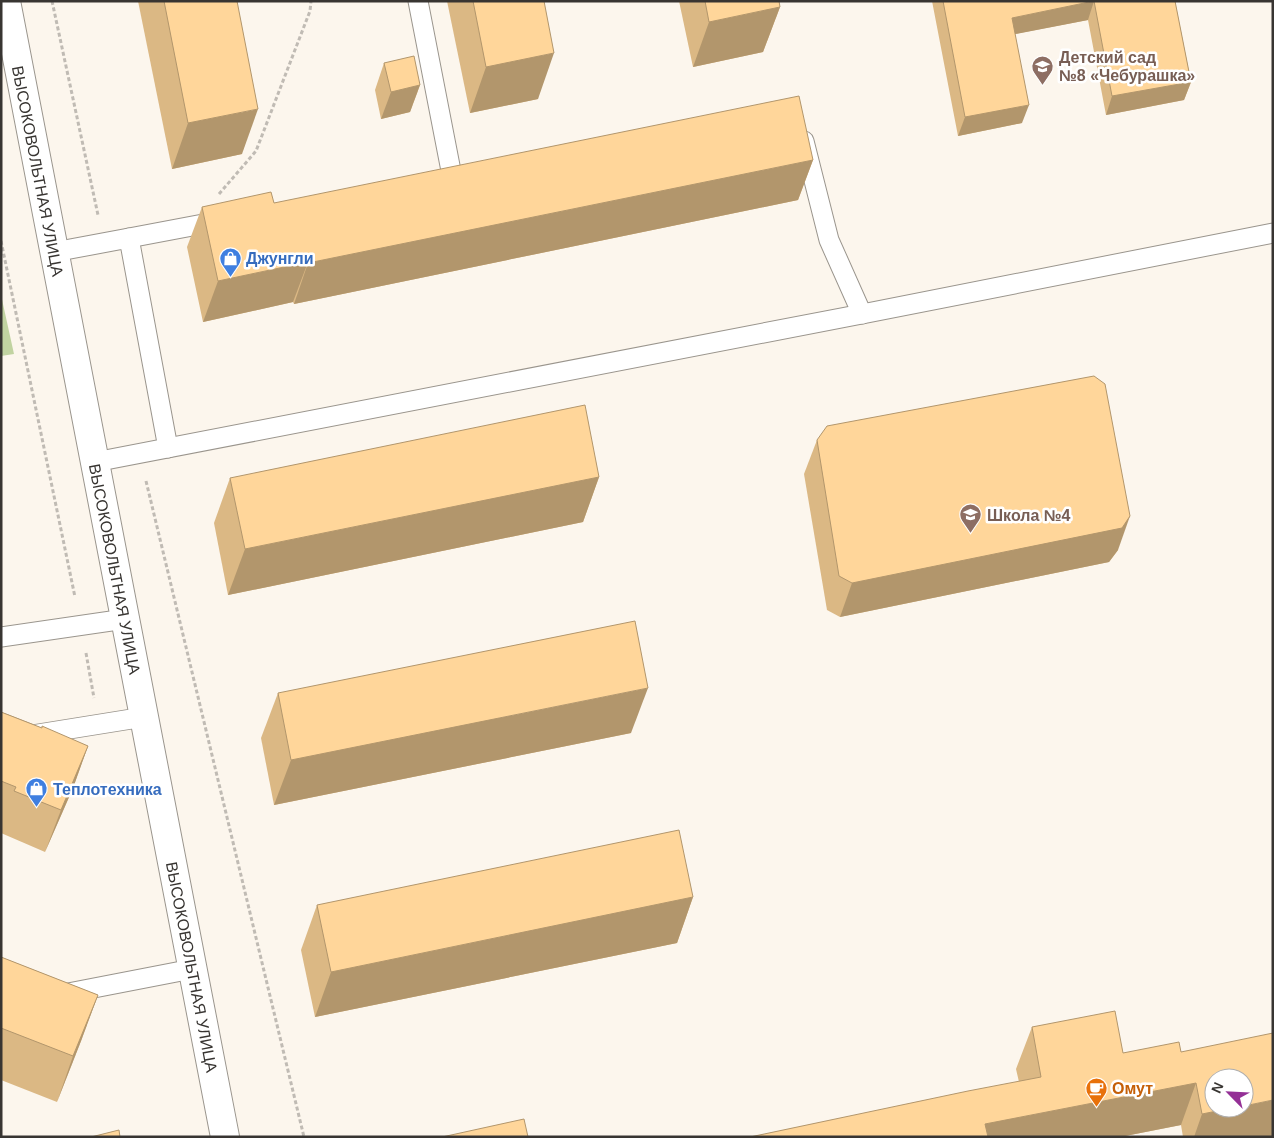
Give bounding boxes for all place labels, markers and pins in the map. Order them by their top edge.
place label: Детский сад №8 «Чебурашка» [1059,49,1195,84]
school or university icon: Детский сад №8 «Чебурашка» [1031,54,1055,85]
shop icon: Джунгли [218,246,242,277]
place label: Джунгли [246,250,314,267]
school or university icon: Школа №4 [959,503,983,534]
place label: Школа №4 [987,507,1071,524]
shop icon: Теплотехника [25,777,49,808]
place label: Теплотехника [53,781,162,798]
cafe icon: Омут [1084,1076,1108,1107]
place label: Омут [1112,1080,1153,1097]

